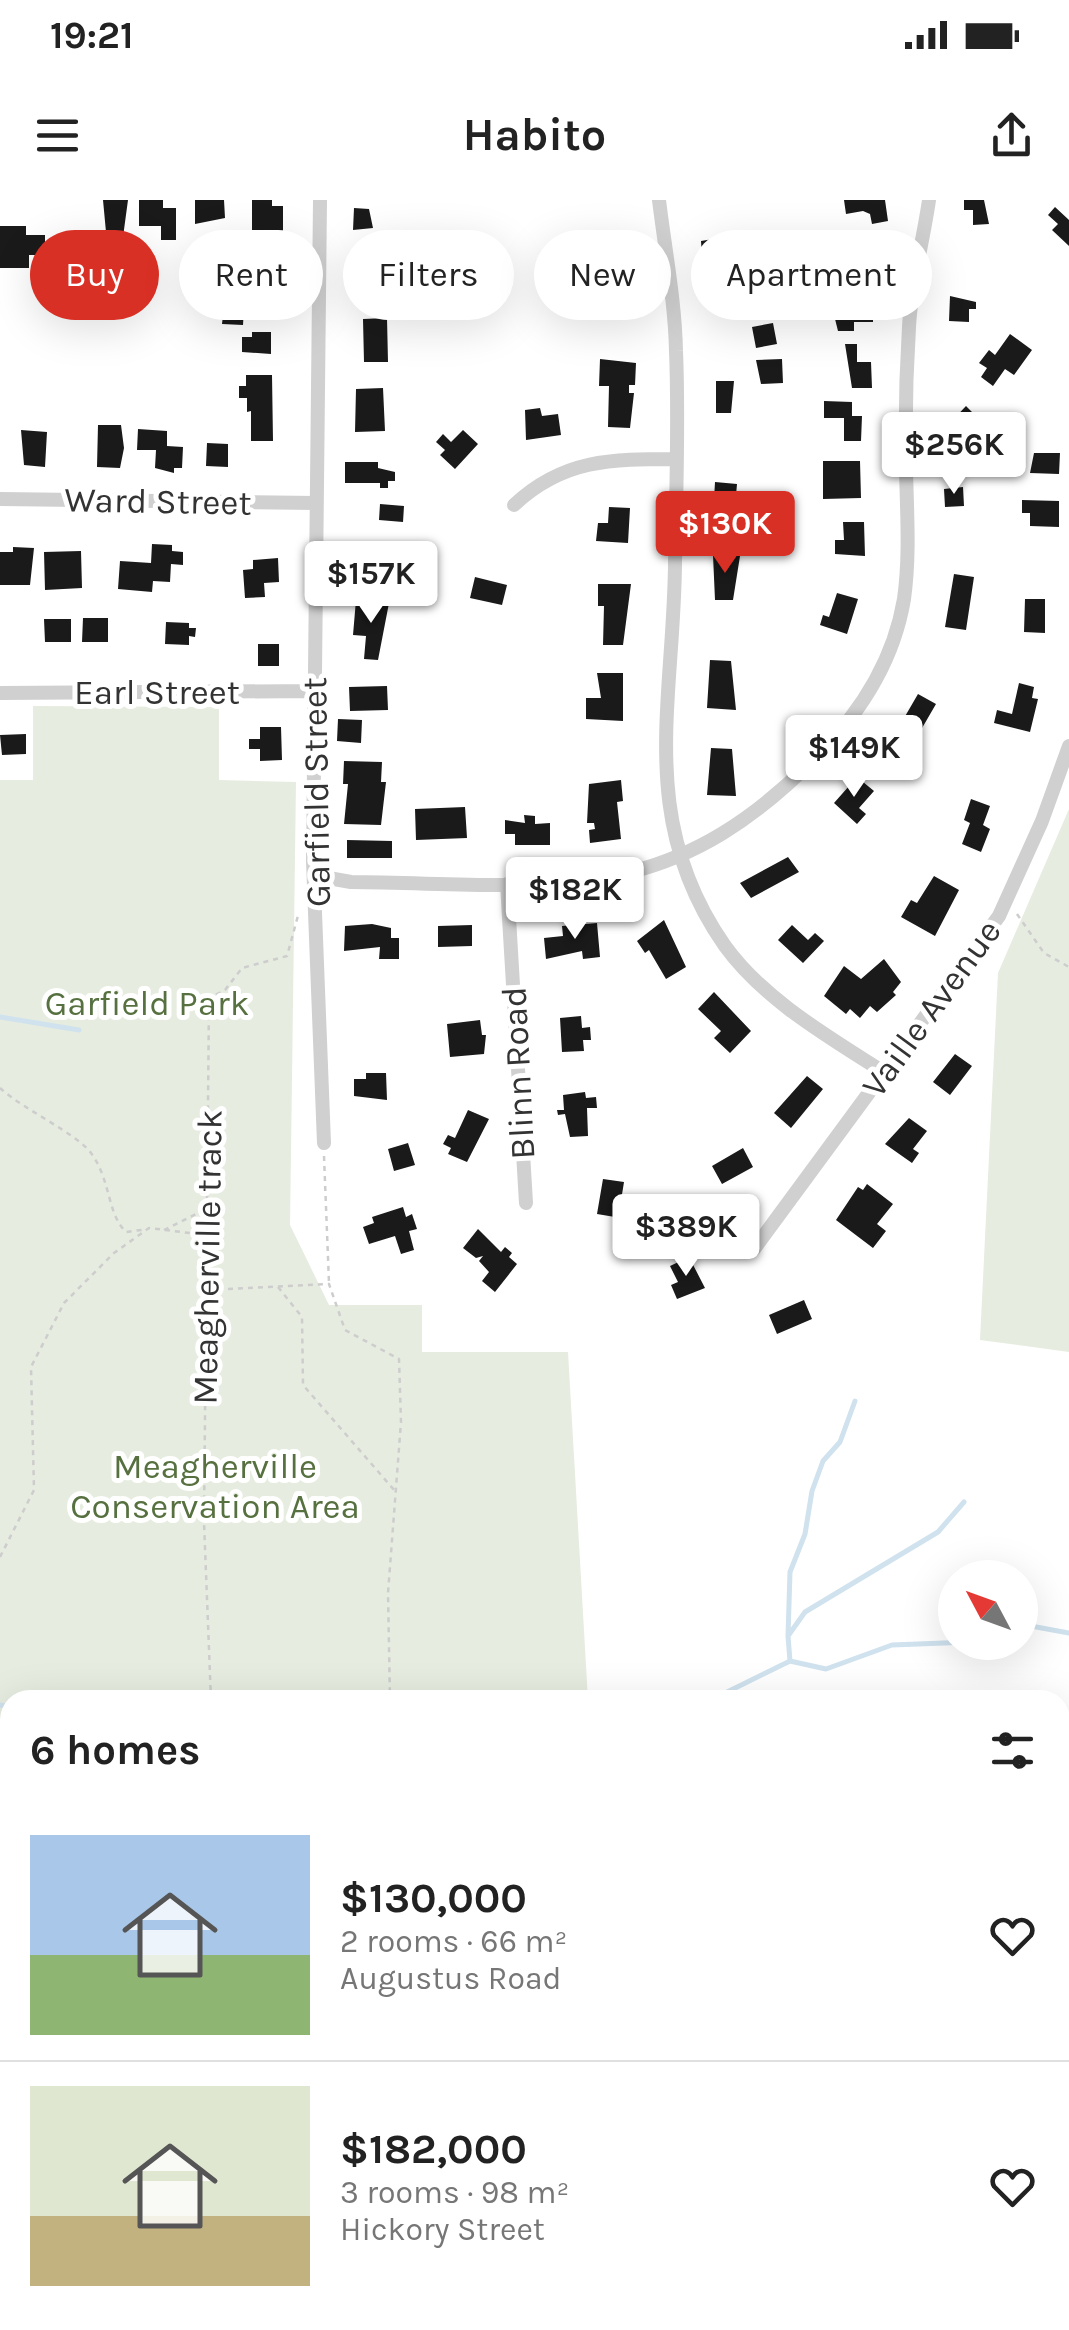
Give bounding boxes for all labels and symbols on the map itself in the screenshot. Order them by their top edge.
pin: $256K [884,412,1024,497]
street label: Ward Street [64,479,252,524]
pin: $130K [655,491,795,576]
pin: $157K [301,541,441,626]
street label: Earl Street [74,672,240,713]
street label: Garfield Street [294,677,339,907]
pin: $149K [784,715,924,800]
pin: $182K [505,857,645,942]
street label: Vaille Avenue [853,912,1010,1105]
park label: Garfield Park [45,983,249,1024]
street label: Blinn Road [493,985,544,1160]
street label: Meagherville track [184,1109,231,1405]
pin: $389K [616,1194,756,1279]
park label: Meagherville Conservation Area [70,1446,360,1527]
north arrow [938,1560,1038,1660]

